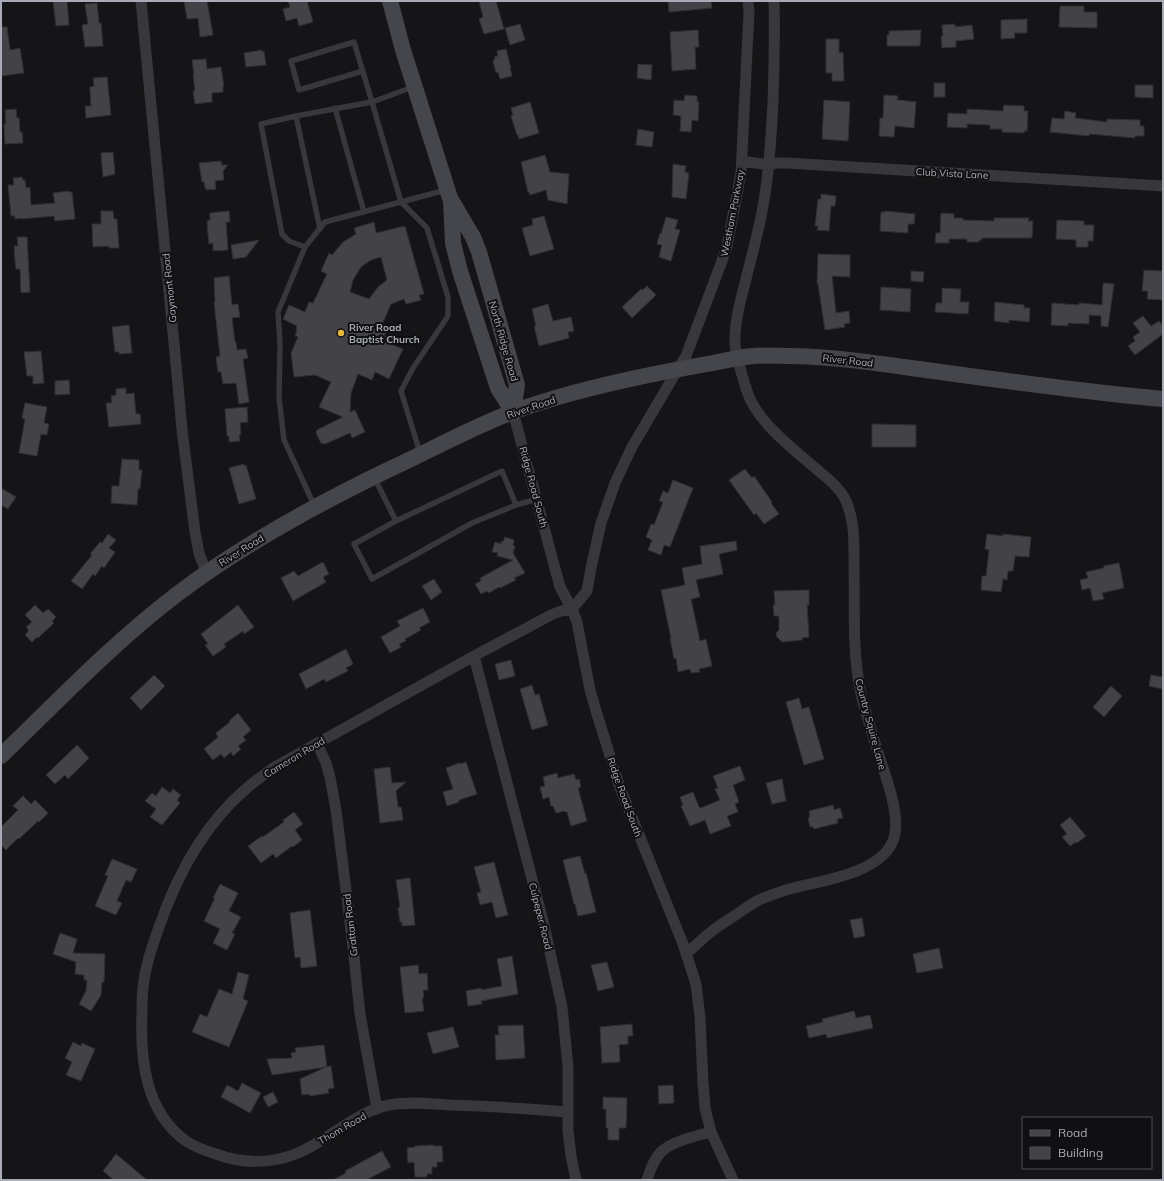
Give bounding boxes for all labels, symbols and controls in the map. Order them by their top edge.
street label: Club Vista Lane [915,165,989,182]
street label: Westham Parkway [718,168,747,258]
street label: Gaymont Road [159,253,180,323]
street label: North Ridge Road [486,299,521,383]
place label: River Road Baptist Church [349,321,420,346]
marker: River Road Baptist Church [336,328,346,338]
street label: River Road [822,351,874,370]
street label: River Road [505,393,557,422]
street label: Ridge Road South [516,445,551,529]
street label: River Road [216,531,266,569]
street label: Country Squire Lane [852,677,889,771]
street label: Cameron Road [261,734,327,781]
street label: Ridge Road South [604,756,645,839]
street label: Culpeper Road [526,881,555,951]
street label: Grattan Road [340,893,361,957]
street label: Thom Road [316,1109,369,1147]
legend [1022,1117,1152,1169]
text: Road [1058,1125,1087,1140]
text: Building [1058,1145,1103,1160]

